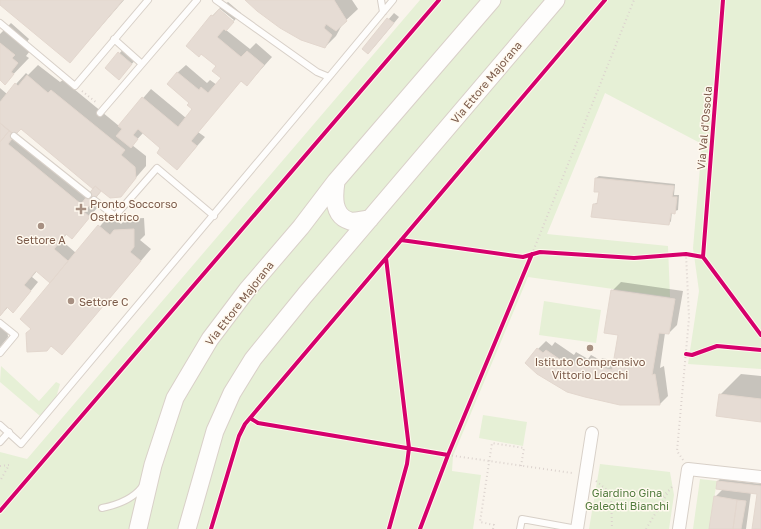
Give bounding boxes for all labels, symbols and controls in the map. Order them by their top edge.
street label: Via Ettore Majorana [448,38,524,126]
street label: Via Val d'Ossola [694,86,714,170]
place label: Pronto Soccorso Ostetrico [90,197,178,223]
marker: Pronto Soccorso Ostetrico [75,203,87,215]
marker: Settore A [36,221,46,231]
place label: Settore A [16,233,66,246]
street label: Via Ettore Majorana [202,258,276,348]
place label: Settore C [79,295,129,308]
marker: Settore C [66,296,76,306]
marker: Istituto Comprensivo Vittorio Locchi [585,343,595,353]
place label: Istituto Comprensivo Vittorio Locchi [535,355,646,381]
park label: Giardino Gina Galeotti Bianchi [585,486,669,512]

